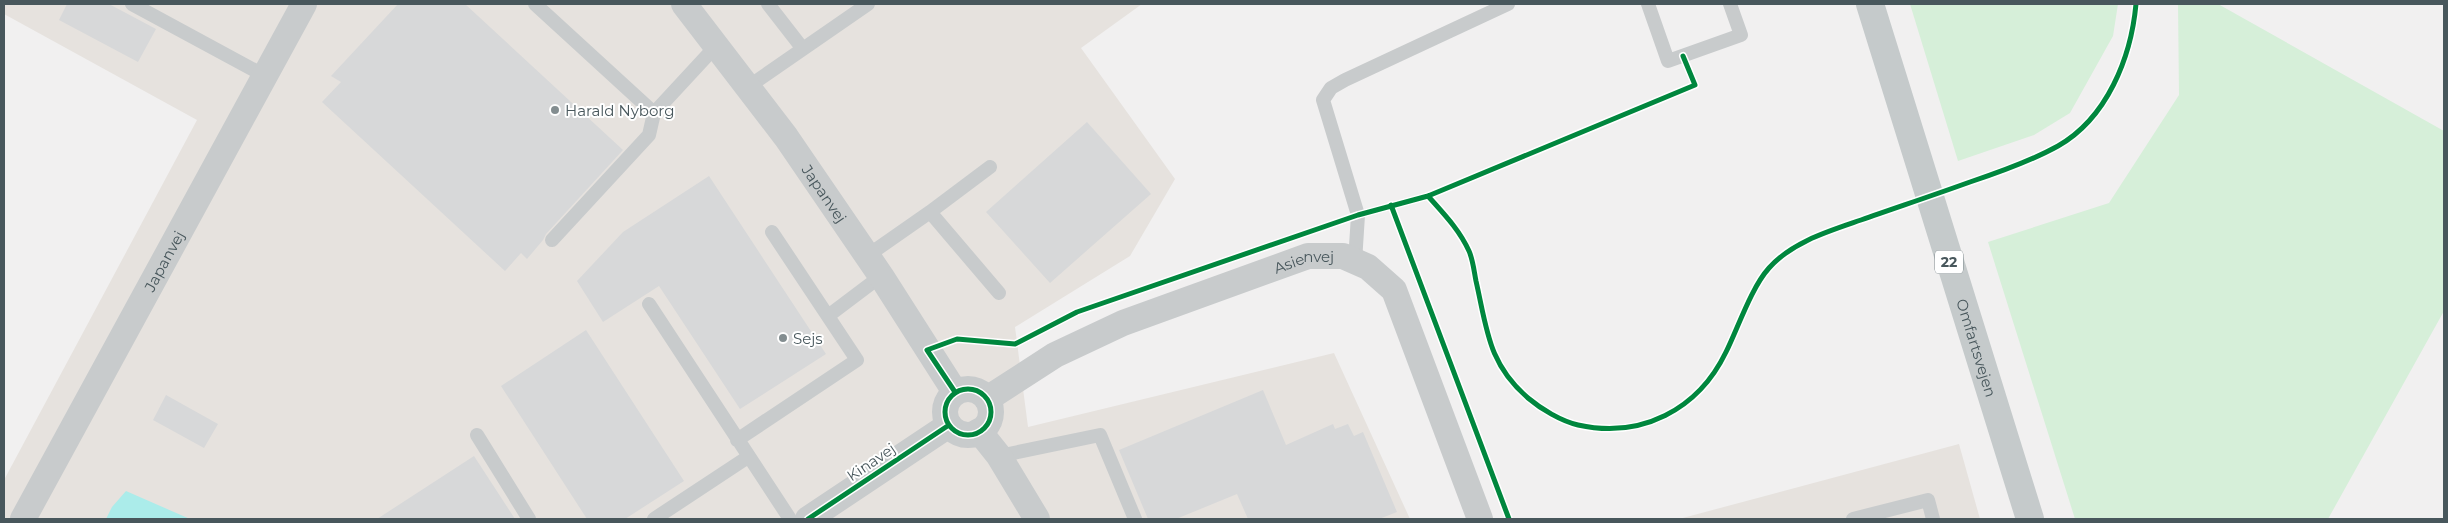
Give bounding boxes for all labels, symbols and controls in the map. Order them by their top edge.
place label: Harald Nyborg [565,101,674,120]
marker: Harald Nyborg [549,104,561,116]
street label: Japanvej [797,160,851,226]
street label: Japanvej [139,227,188,295]
street label: Asienvej [1271,247,1334,277]
road number: 22 [1935,250,1963,274]
street label: Omfartsvejen [1953,296,2001,399]
place label: Sejs [793,329,823,348]
marker: Sejs [777,332,789,344]
street label: Kinavej [843,439,899,485]

